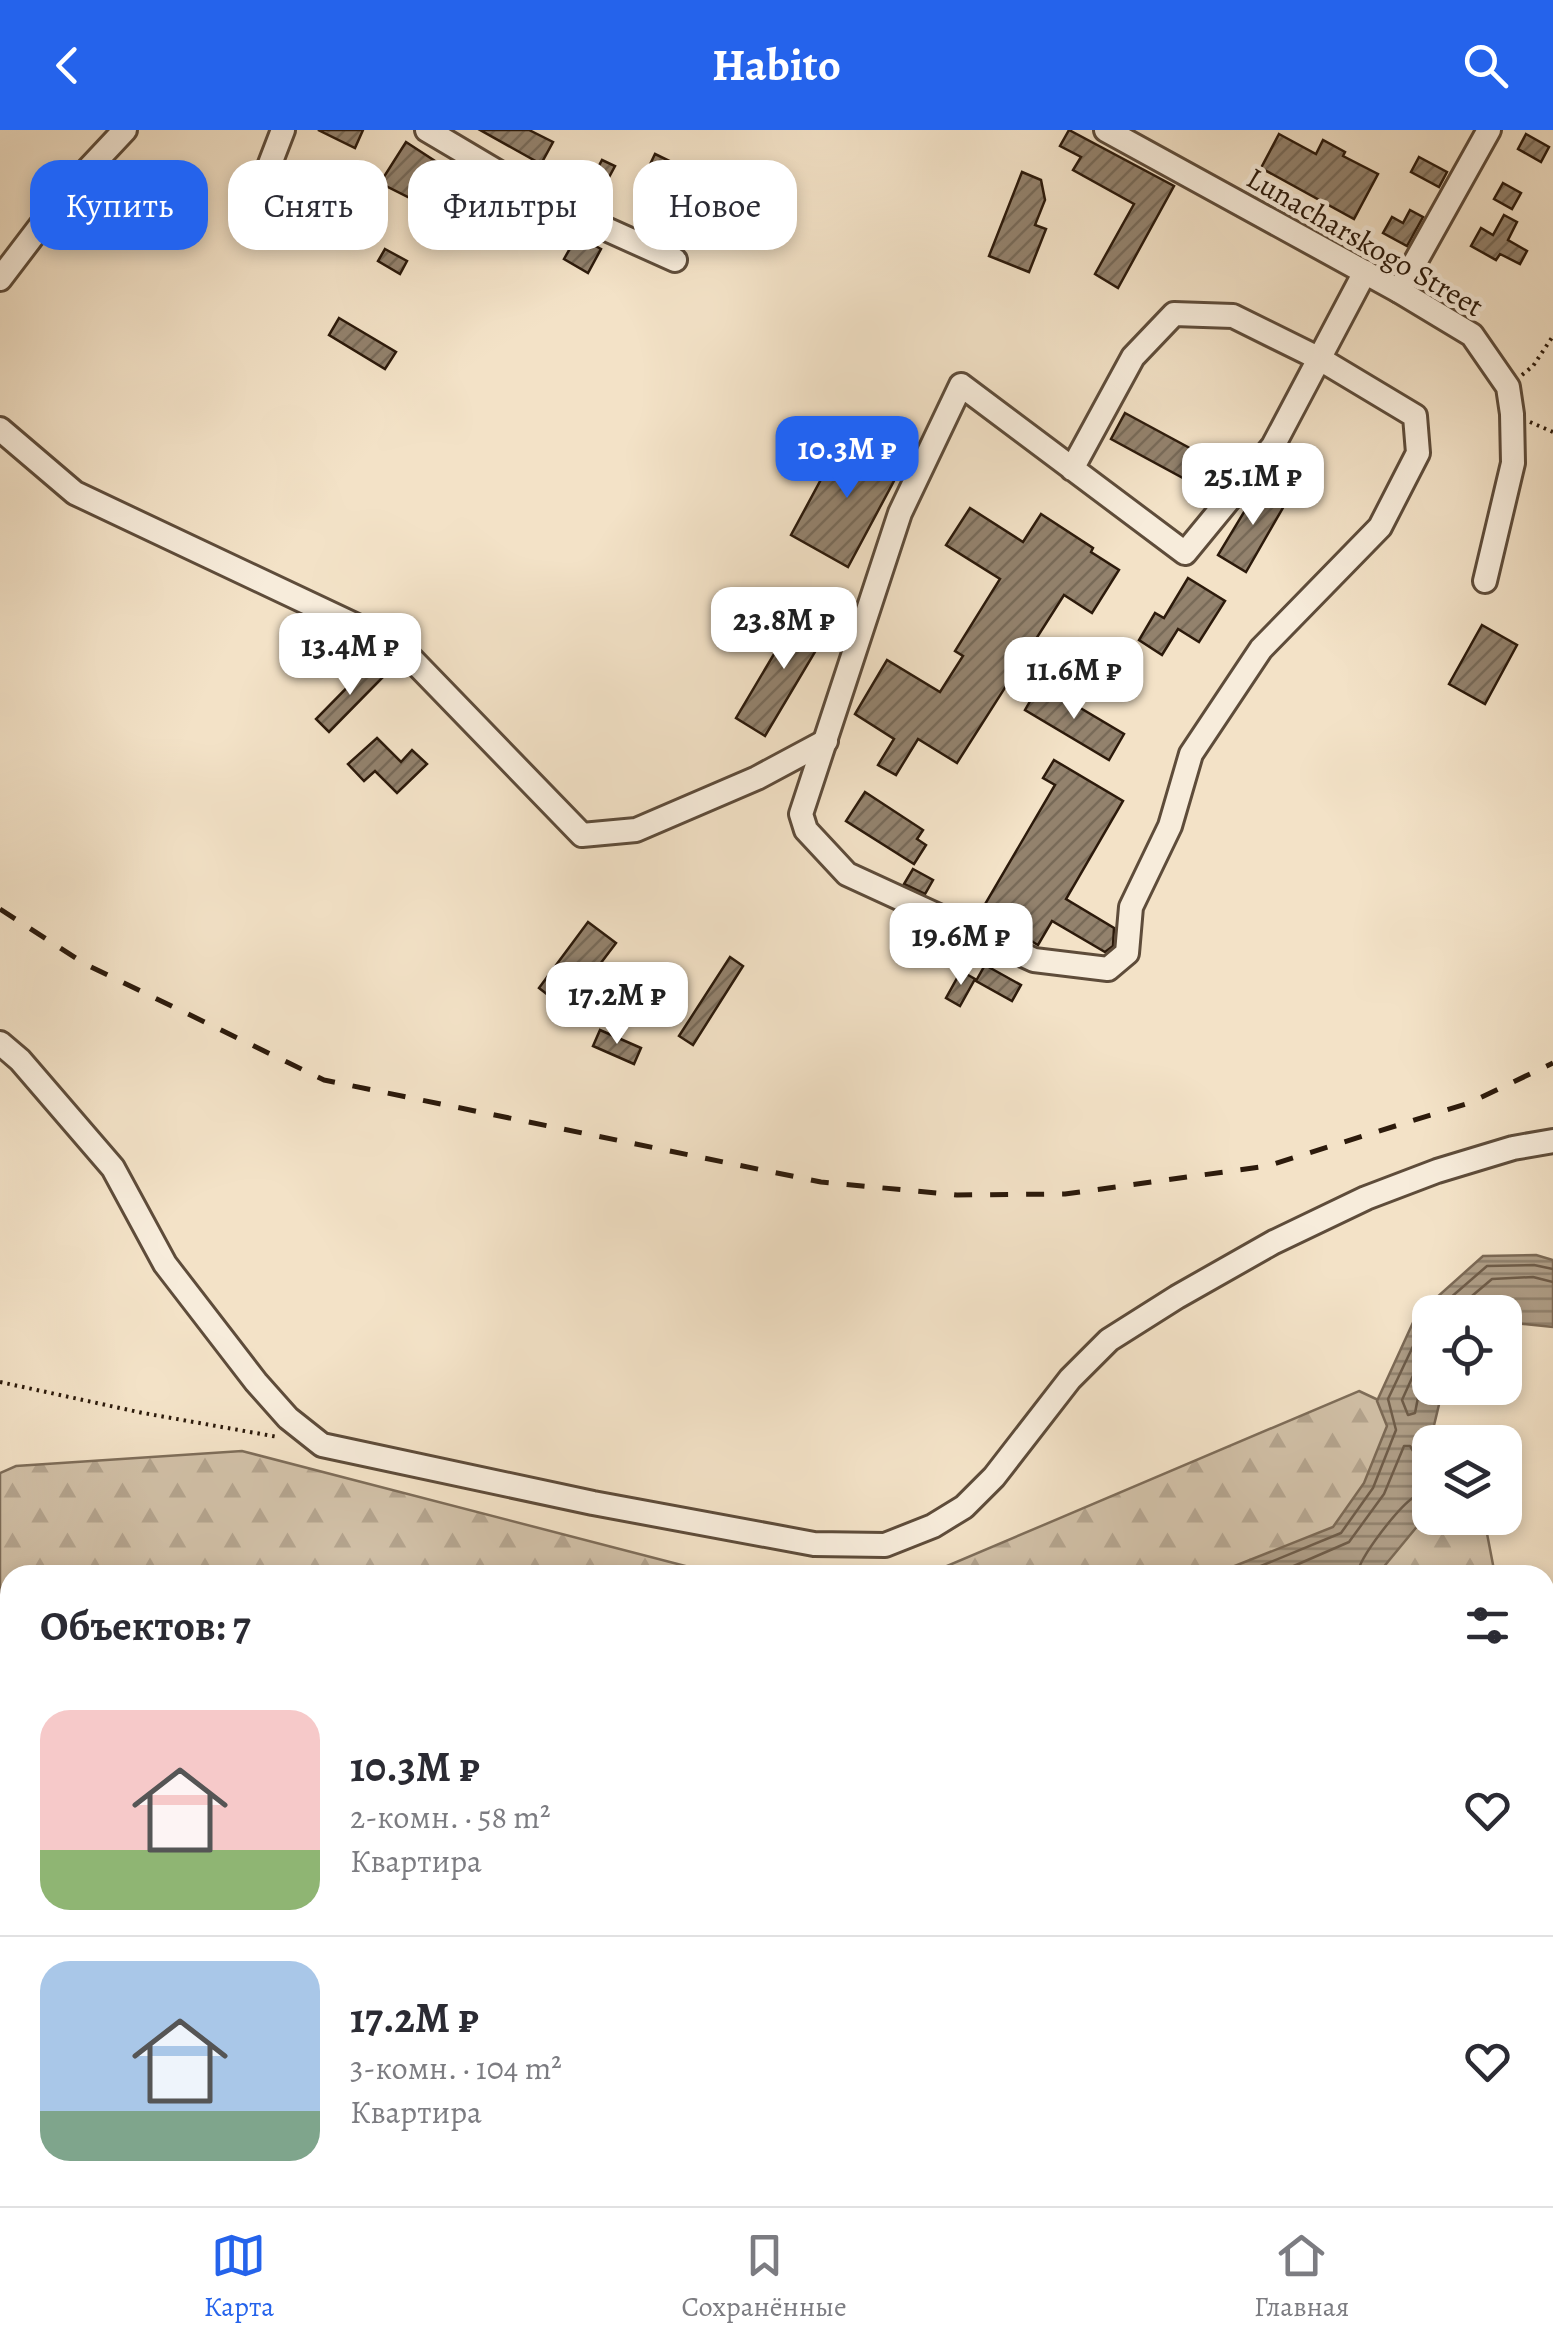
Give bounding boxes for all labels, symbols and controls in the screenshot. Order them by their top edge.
text: Habito [712,34,841,96]
icon: back [40,38,95,93]
icon: search [1458,38,1513,93]
street label: Lunacharskogo Street [1239,158,1491,326]
chip: Купить [30,160,208,250]
chip: Снять [228,160,388,250]
chip: Фильтры [408,160,613,250]
chip: Новое [633,160,797,250]
pin: 10.3M ₽ [755,416,939,501]
text: 10.3M ₽ [798,426,896,470]
pin: 25.1M ₽ [1161,443,1345,528]
text: 25.1M ₽ [1204,453,1302,497]
pin: 23.8M ₽ [692,587,876,672]
text: 23.8M ₽ [733,597,835,641]
pin: 13.4M ₽ [258,613,442,698]
text: 13.4M ₽ [301,623,399,667]
pin: 11.6M ₽ [982,637,1166,722]
text: 11.6M ₽ [1026,647,1122,691]
pin: 19.6M ₽ [869,903,1053,988]
text: 19.6M ₽ [912,913,1010,957]
pin: 17.2M ₽ [525,962,709,1047]
text: 17.2M ₽ [568,972,666,1016]
map controls [1412,1295,1522,1535]
button: locate [1412,1295,1522,1405]
button: layers [1412,1425,1522,1535]
text: Объектов: 7 [40,1597,251,1654]
icon: filters [1460,1598,1515,1653]
text: 10.3M ₽ [350,1738,480,1795]
icon: home [120,1750,240,1870]
icon: heart [1460,1783,1515,1838]
text: 2-комн. · 58 m² [350,1795,550,1839]
text: Квартира [350,1839,482,1883]
text: 17.2M ₽ [350,1989,479,2046]
icon: home [120,2001,240,2121]
icon: heart [1460,2034,1515,2089]
text: 3-комн. · 104 m² [350,2046,562,2090]
text: Квартира [350,2090,482,2134]
tab: Карта [204,2228,274,2326]
tab: Сохранённые [682,2228,847,2326]
tab: Главная [1254,2228,1349,2326]

